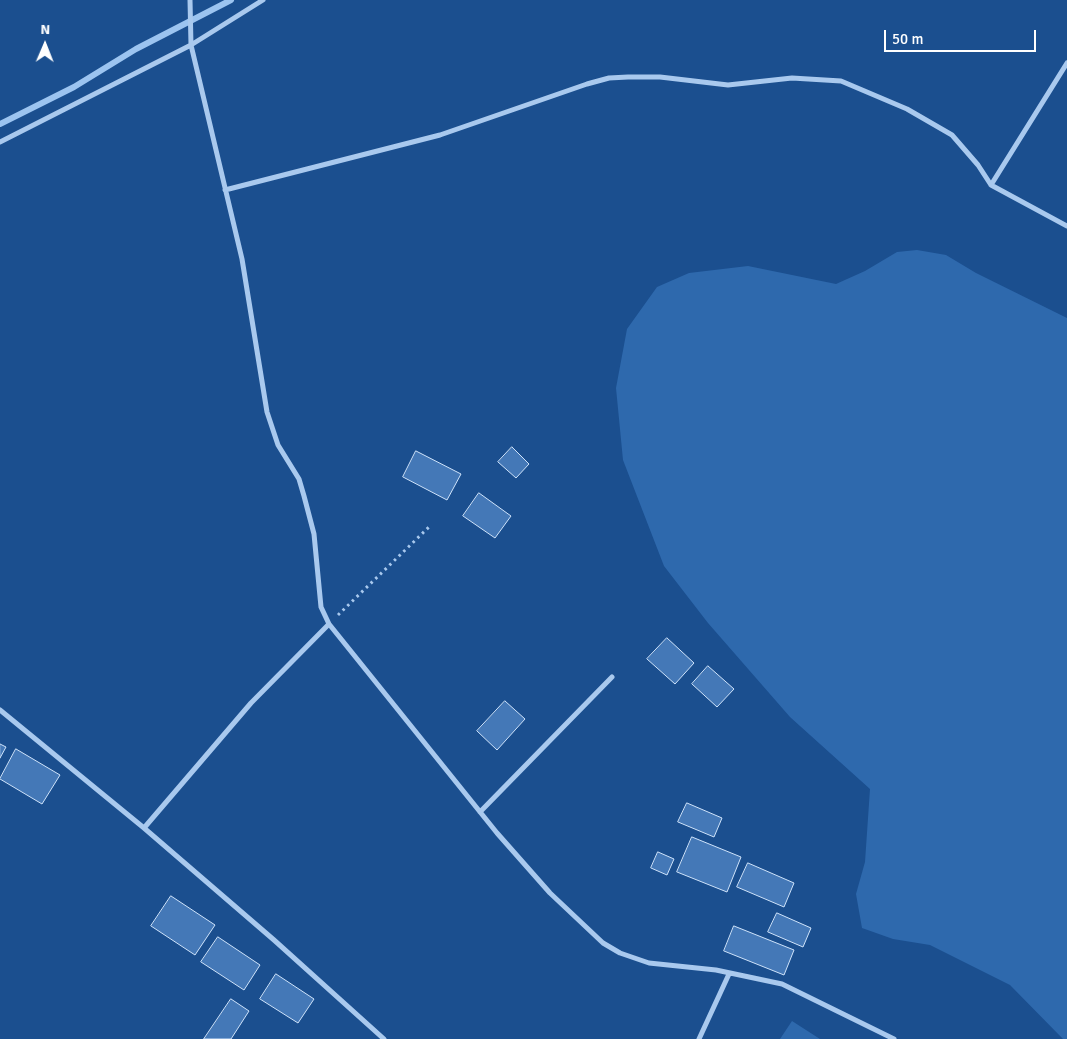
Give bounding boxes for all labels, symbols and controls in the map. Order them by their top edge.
north arrow [20,20,70,70]
scale bar [887,20,1040,52]
text: N [40,21,50,38]
text: 50 m [892,30,923,48]

